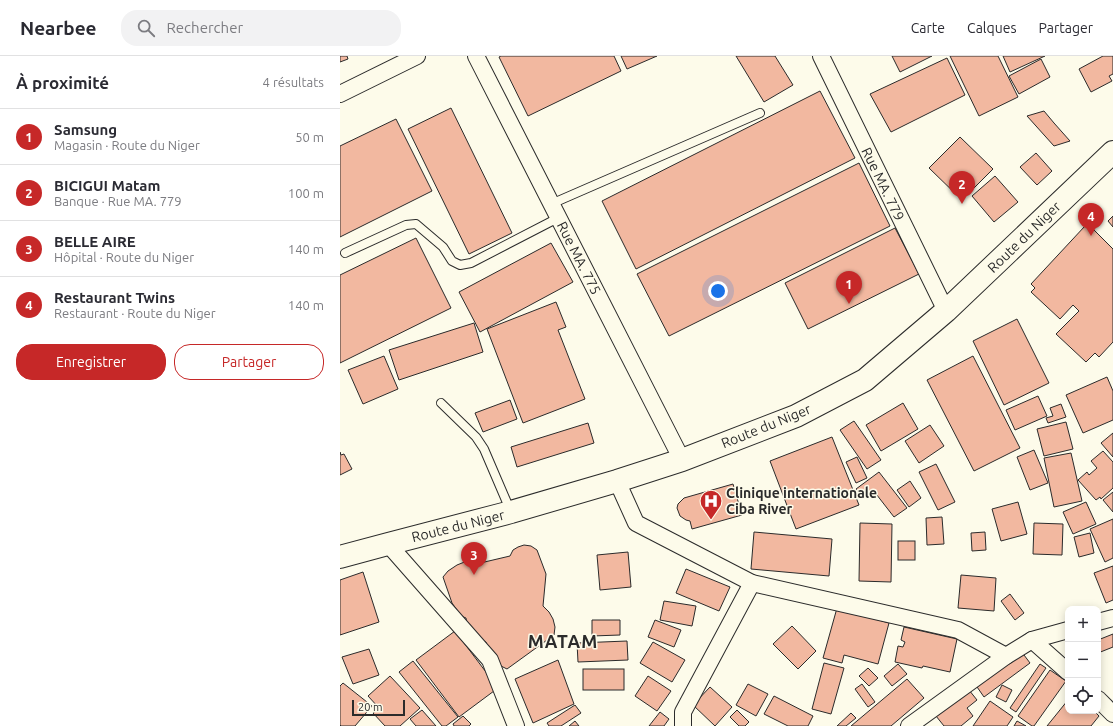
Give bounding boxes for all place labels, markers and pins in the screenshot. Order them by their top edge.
pin: 2 [949,171,975,204]
pin: 4 [1078,203,1104,236]
pin: 1 [836,271,862,304]
place label: Clinique internationale Ciba River [726,485,877,517]
hospital icon: Clinique internationale Ciba River [698,488,724,521]
pin: 3 [461,542,487,575]

